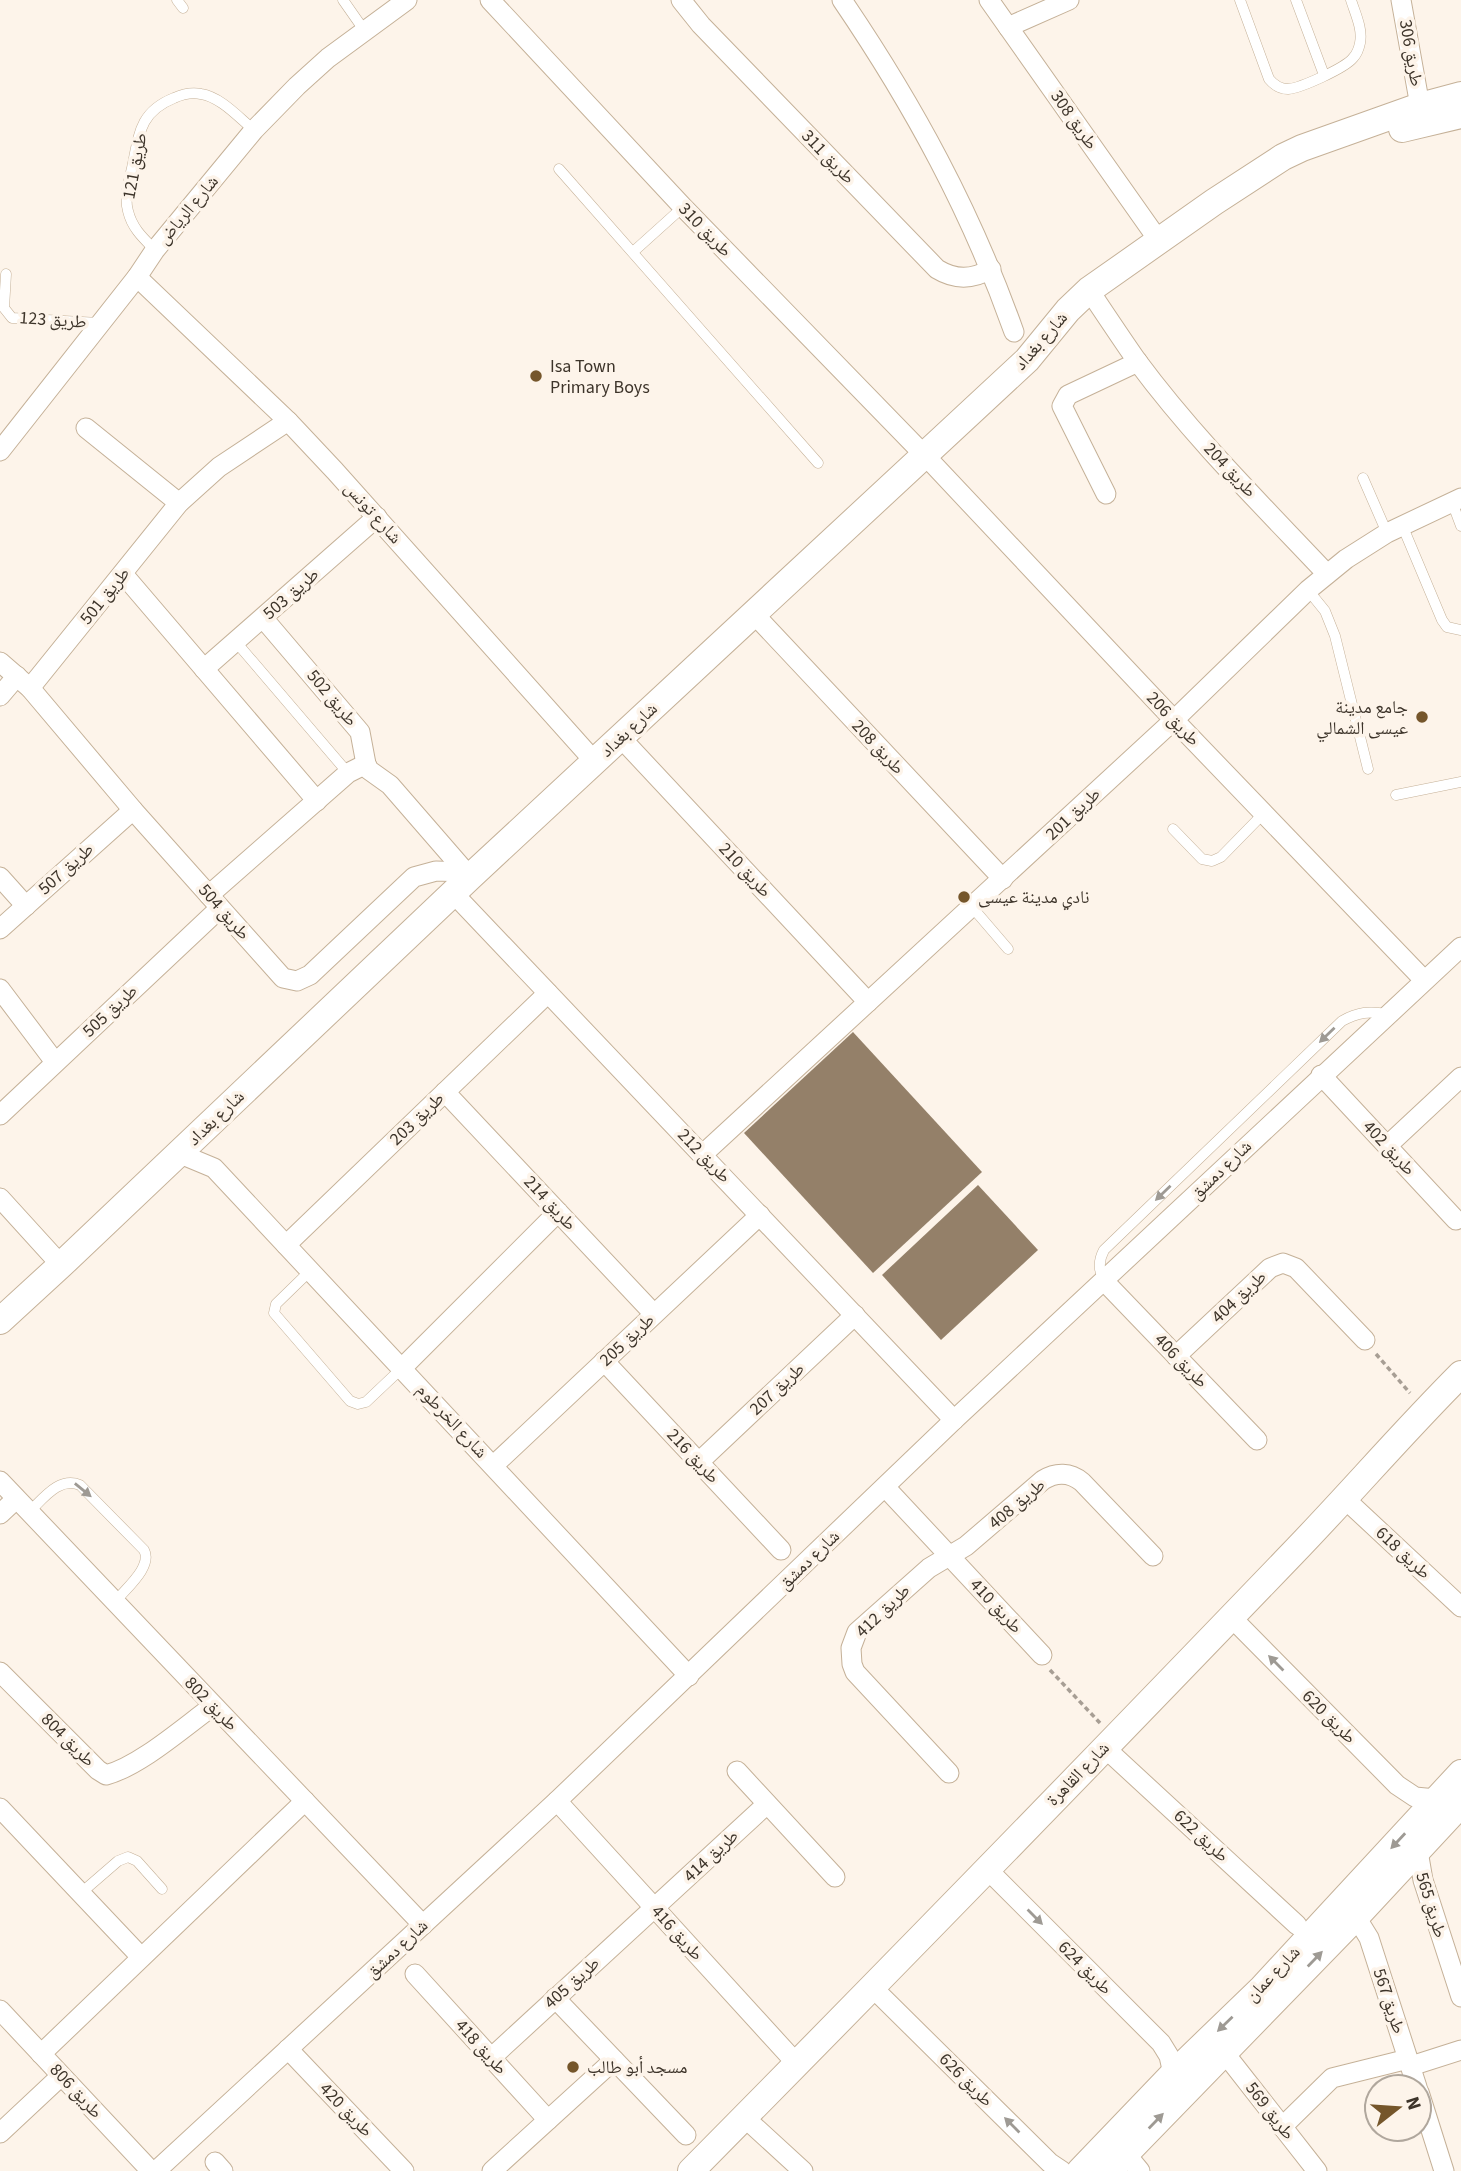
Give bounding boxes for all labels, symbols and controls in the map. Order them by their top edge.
street label: طريق 306 [1393,18,1429,88]
street label: طريق 308 [1044,85,1104,155]
street label: طريق 311 [796,124,860,190]
street label: طريق 121 [116,131,154,201]
street label: شارع الرياض [152,170,224,250]
street label: طريق 310 [673,197,737,263]
street label: طريق 123 [19,305,87,335]
street label: شارع بغداد [1008,306,1074,376]
place label: Isa Town Primary Boys [550,354,650,400]
marker: Isa Town Primary Boys [528,368,544,384]
street label: طريق 204 [1198,437,1262,503]
street label: شارع تونس [338,477,408,549]
street label: طريق 501 [74,562,136,630]
street label: طريق 503 [257,562,325,626]
street label: طريق 502 [301,664,363,732]
street label: طريق 206 [1141,686,1205,752]
place label: جامع مدينة عيسى الشمالي [1316,695,1408,742]
street label: شارع بغداد [595,697,663,763]
marker: جامع مدينة عيسى الشمالي [1414,709,1430,725]
street label: طريق 208 [846,714,910,780]
street label: طريق 201 [1040,782,1106,846]
street label: طريق 507 [33,837,99,901]
street label: طريق 210 [713,837,777,903]
street label: طريق 504 [192,878,256,946]
place label: نادي مدينة عيسى [978,885,1090,911]
marker: نادي مدينة عيسى [956,889,972,905]
street label: طريق 505 [77,979,143,1043]
one-way arrow [1319,1027,1336,1043]
street label: شارع بغداد [182,1085,250,1151]
street label: طريق 203 [384,1087,450,1151]
street label: طريق 402 [1357,1115,1421,1181]
street label: طريق 212 [672,1123,736,1189]
street label: شارع دمشق [1185,1134,1257,1206]
street label: طريق 214 [518,1170,582,1236]
one-way arrow [1155,1185,1172,1202]
street label: طريق 404 [1206,1265,1272,1329]
street label: طريق 205 [594,1308,660,1372]
street label: طريق 406 [1149,1328,1213,1394]
street label: طريق 207 [744,1357,810,1421]
street label: شارع الخرطوم [411,1378,493,1464]
street label: طريق 216 [661,1423,725,1489]
street label: طريق 408 [983,1473,1051,1535]
one-way arrow [74,1482,92,1497]
street label: طريق 618 [1370,1521,1436,1585]
street label: شارع دمشق [773,1524,845,1596]
street label: طريق 410 [964,1573,1028,1639]
street label: طريق 412 [850,1579,916,1643]
one-way arrow [1267,1654,1284,1671]
street label: طريق 802 [179,1671,243,1737]
street label: طريق 620 [1296,1684,1362,1750]
street label: طريق 804 [35,1707,101,1773]
street label: شارع القاهرة [1041,1736,1115,1812]
street label: طريق 622 [1168,1804,1234,1868]
street label: طريق 414 [678,1824,744,1888]
one-way arrow [1389,1832,1406,1849]
street label: طريق 565 [1409,1869,1453,1941]
street label: طريق 416 [645,1900,709,1966]
one-way arrow [1026,1908,1043,1925]
street label: شارع دمشق [360,1914,434,1984]
street label: طريق 624 [1052,1935,1118,2001]
street label: شارع عمان [1240,1940,1306,2008]
street label: طريق 405 [539,1951,605,2015]
one-way arrow [1307,1951,1323,1968]
street label: طريق 567 [1367,1965,1411,2037]
street label: طريق 418 [449,2014,513,2080]
one-way arrow [1216,2015,1233,2032]
street label: طريق 626 [933,2047,999,2113]
place label: مسجد أبو طالب [587,2055,687,2080]
street label: طريق 806 [44,2058,108,2124]
marker: مسجد أبو طالب [565,2059,581,2075]
north arrow [1363,2073,1433,2143]
street label: طريق 420 [314,2077,378,2143]
street label: طريق 569 [1239,2077,1301,2145]
text: N [1398,2093,1428,2113]
one-way arrow [1147,2113,1163,2130]
one-way arrow [1003,2117,1020,2134]

